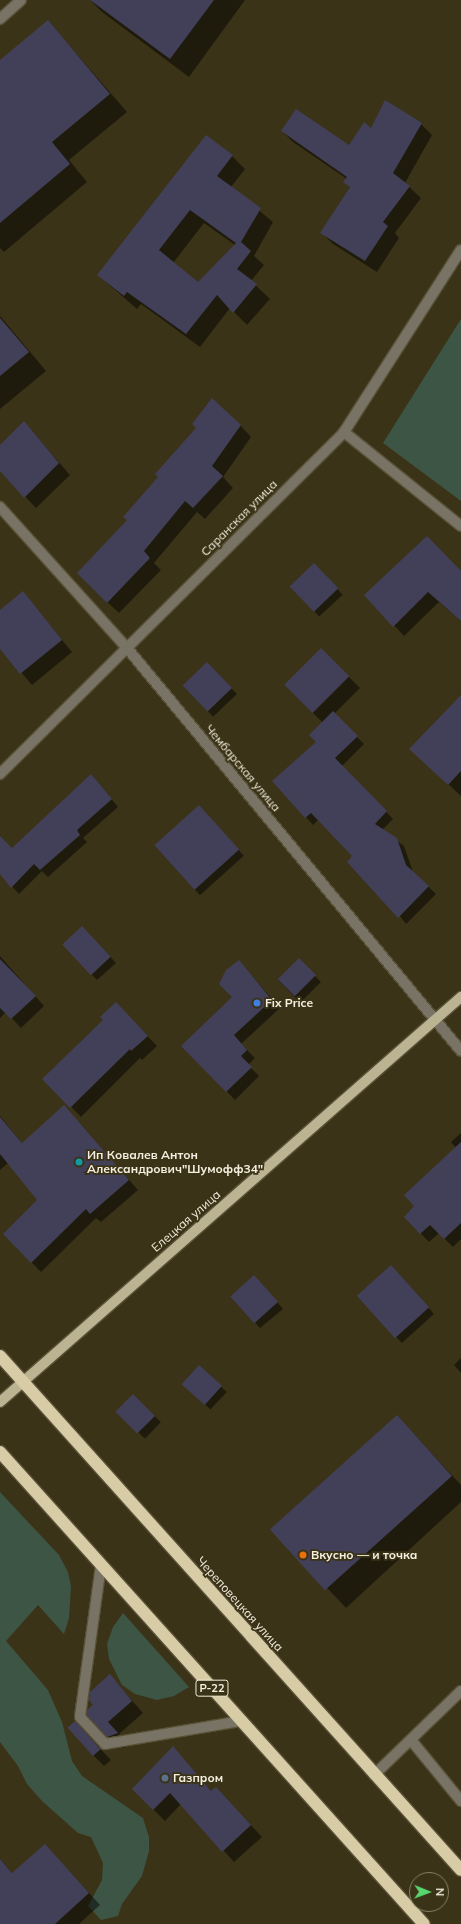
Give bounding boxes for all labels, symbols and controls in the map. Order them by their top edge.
street label: Саранская улица [198,477,280,559]
street label: Чембарская улица [202,722,284,814]
place label: Fix Price [265,996,313,1010]
marker: Fix Price [252,998,262,1008]
place label: Ип Ковалев Антон Александрович"Шумофф34" [87,1148,263,1176]
marker: Ип Ковалев Антон Александрович"Шумофф34" [74,1157,84,1167]
street label: Елецкая улица [149,1187,223,1255]
place label: Вкусно — и точка [311,1548,417,1562]
marker: Вкусно — и точка [298,1550,308,1560]
street label: Череповецкая улица [194,1554,286,1654]
road number: Р-22 [195,1679,229,1697]
place label: Газпром [173,1771,223,1785]
marker: Газпром [160,1773,170,1783]
north arrow [409,1872,449,1912]
text: N [433,1888,447,1896]

